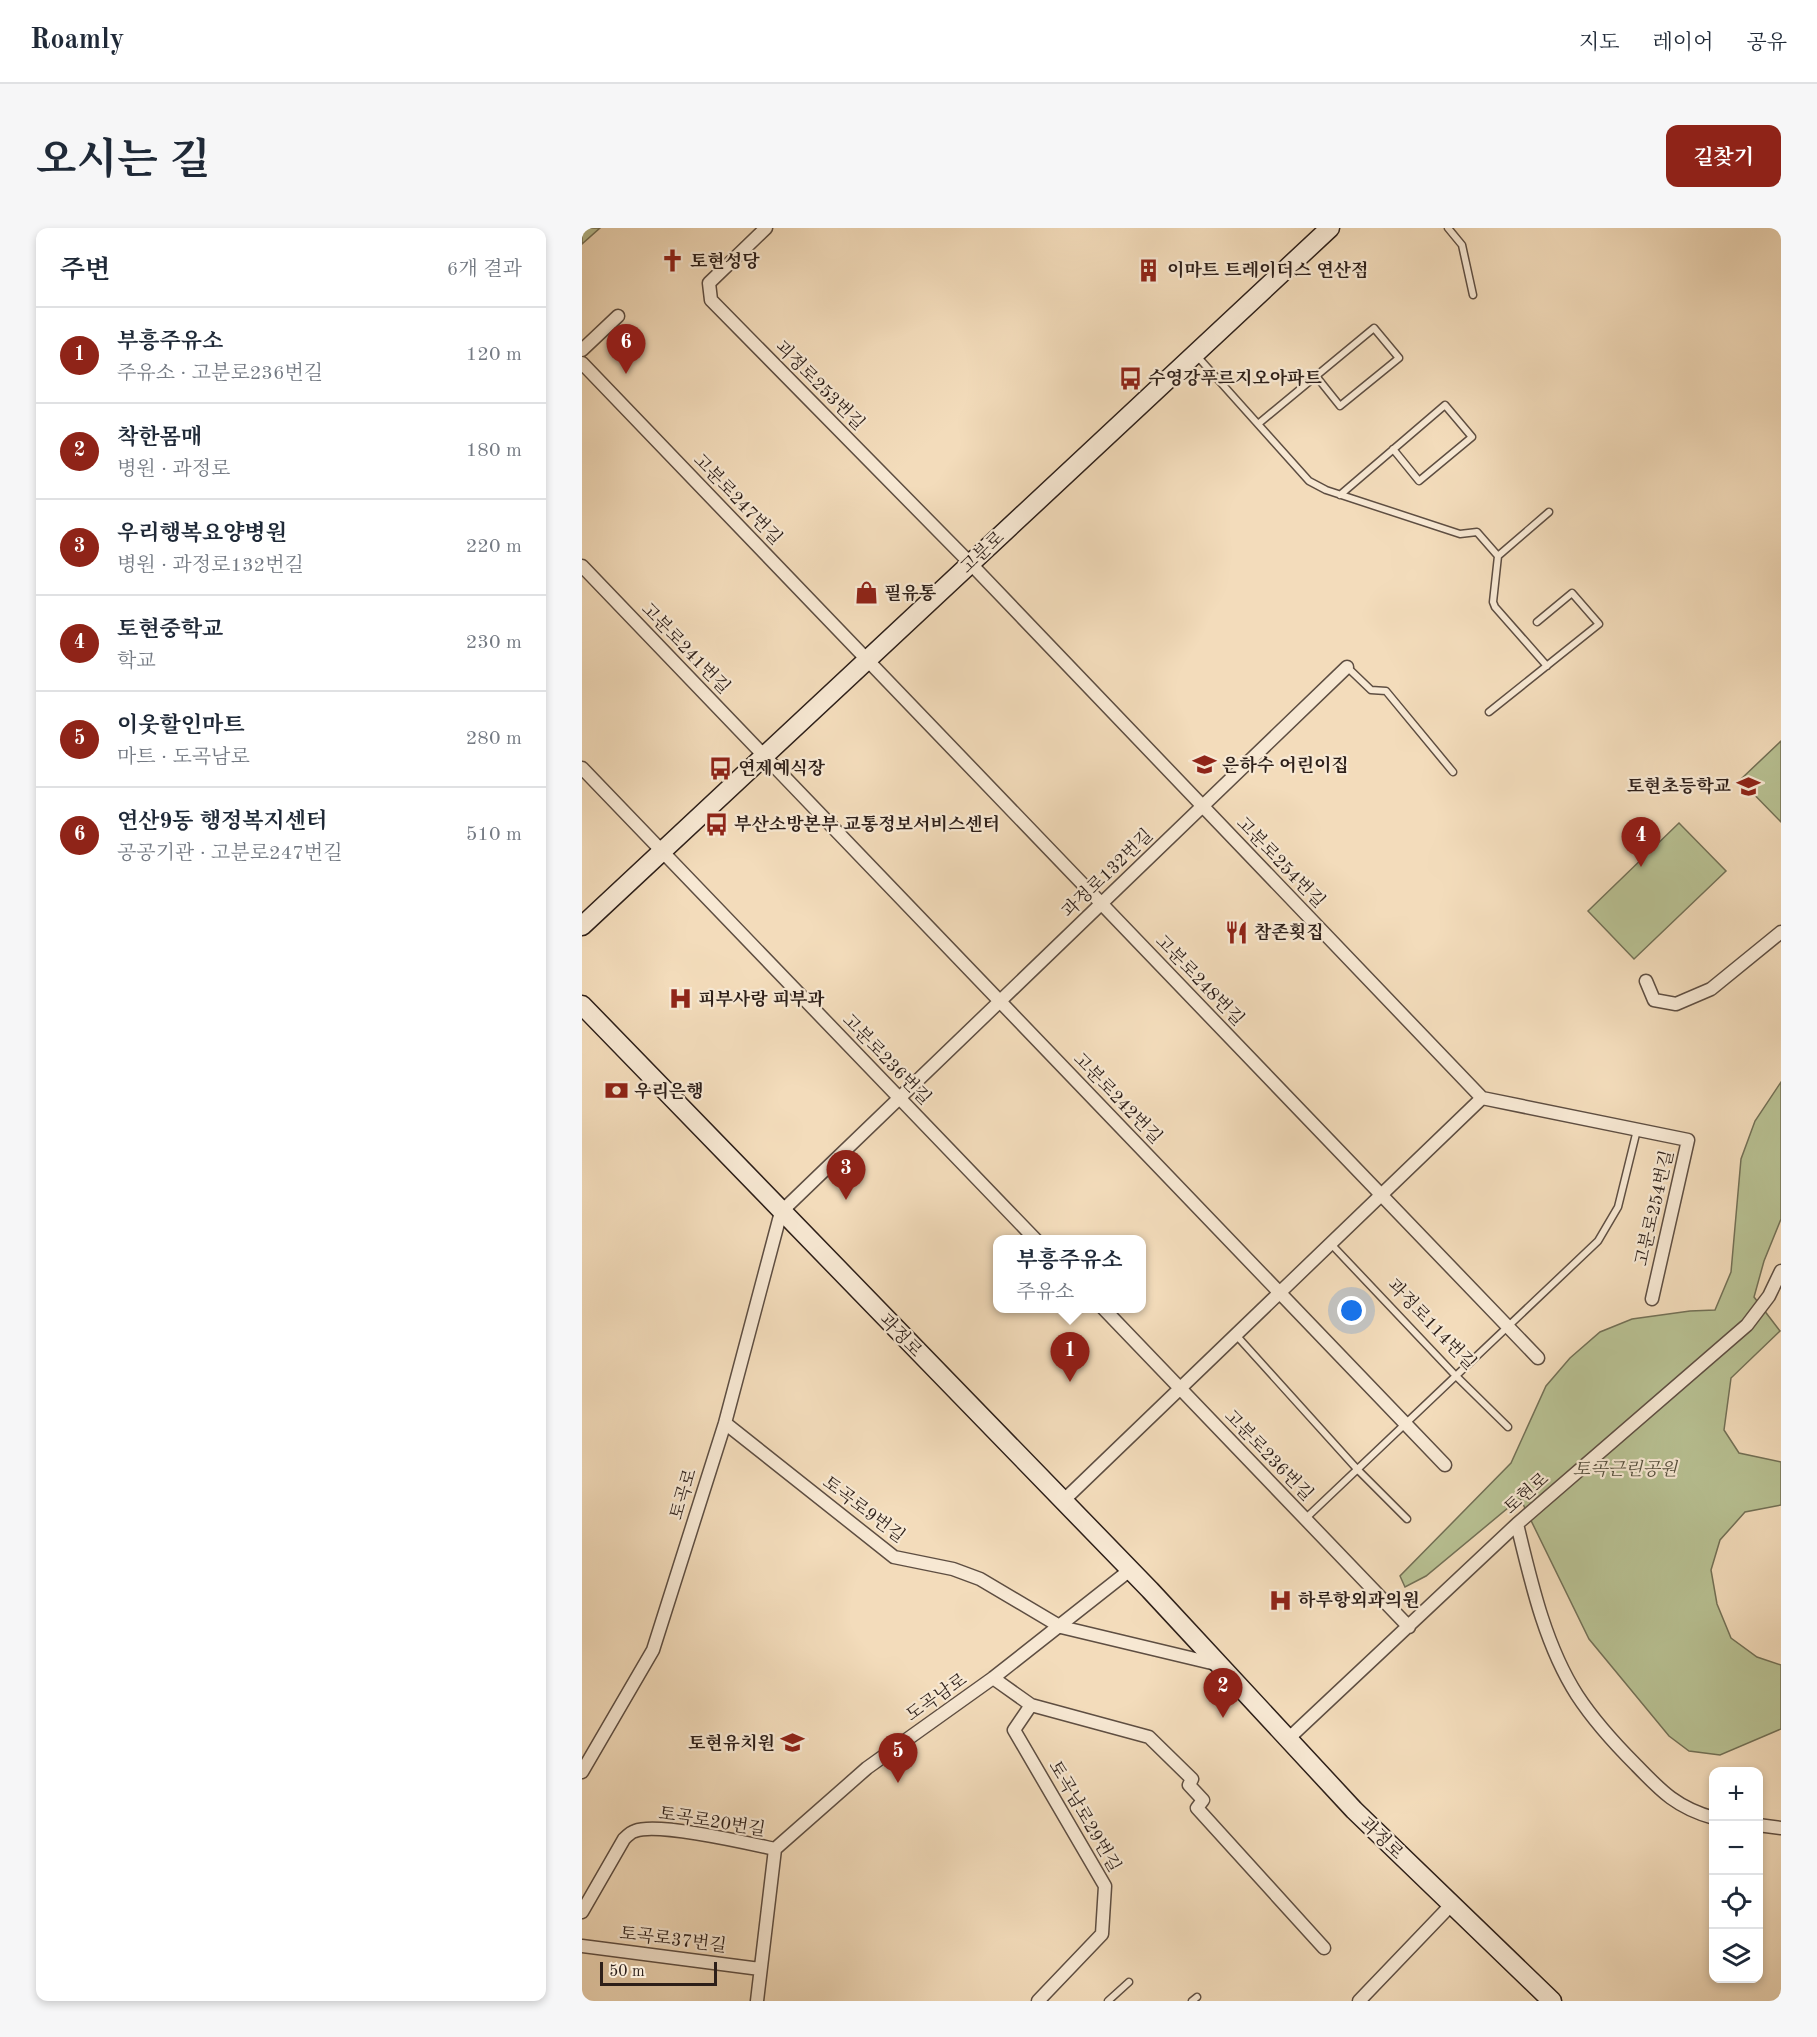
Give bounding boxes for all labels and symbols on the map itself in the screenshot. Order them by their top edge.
church icon: 토현성당 [659,248,685,274]
place label: 토현성당 [690,251,760,271]
building icon: 이마트 트레이더스 연산점 [1136,257,1162,283]
place label: 이마트 트레이더스 연산점 [1167,260,1368,280]
pin: 6 [606,324,645,374]
street label: 괴정로253번길 [771,337,868,434]
bus stop icon: 수영강푸르지오아파트 [1117,365,1143,391]
place label: 수영강푸르지오아파트 [1148,368,1322,388]
street label: 고분로247번길 [690,450,786,548]
street label: 고분로 [956,527,1008,577]
shop icon: 필유통 [853,580,879,606]
place label: 필유통 [884,583,937,603]
street label: 고분로241번길 [638,599,734,697]
school or university icon: 은하수 어린이집 [1191,752,1217,778]
bus stop icon: 연제예식장 [707,755,733,781]
place label: 은하수 어린이집 [1222,755,1349,775]
place label: 연제예식장 [738,758,826,778]
school or university icon: 토현초등학교 [1736,773,1762,799]
place label: 토현초등학교 [1627,776,1732,796]
bus stop icon: 부산소방본부 교통정보서비스센터 [703,811,729,837]
street label: 고분로254번길 [1233,813,1329,911]
place label: 부산소방본부 교통정보서비스센터 [734,814,1000,834]
pin: 4 [1622,818,1660,867]
street label: 과정로132번길 [1058,825,1156,921]
restaurant icon: 참존횟집 [1223,919,1249,945]
place label: 참존횟집 [1254,922,1324,942]
street label: 고분로248번길 [1152,931,1248,1029]
hospital icon: 피부사랑 피부과 [667,986,693,1012]
place label: 피부사랑 피부과 [698,989,825,1009]
street label: 고분로236번길 [839,1010,935,1108]
street label: 고분로242번길 [1070,1049,1166,1147]
bank icon: 우리은행 [603,1078,629,1104]
place label: 우리은행 [634,1081,704,1101]
street label: 고분로254번길 [1631,1148,1677,1268]
pin: 3 [826,1150,866,1200]
street label: 과정로114번길 [1384,1275,1480,1373]
your location [1337,1296,1366,1325]
street label: 과정로 [876,1310,926,1361]
pin: 1 [1050,1332,1090,1382]
street label: 고분로236번길 [1221,1406,1317,1504]
park label: 토곡근린공원 [1573,1459,1679,1479]
street label: 토곡로 [667,1466,700,1522]
street label: 토현로 [1500,1469,1552,1518]
street label: 토곡로9번길 [819,1473,908,1546]
hospital icon: 하루항외과의원 [1267,1587,1293,1613]
place label: 하루항외과의원 [1298,1590,1420,1610]
pin: 2 [1204,1668,1242,1718]
street label: 도곡남로 [902,1670,970,1725]
school or university icon: 토현유치원 [780,1730,806,1756]
place label: 토현유치원 [688,1733,775,1753]
pin: 5 [878,1734,918,1783]
street label: 토곡남로29번길 [1045,1757,1124,1875]
street label: 토곡로20번길 [657,1804,767,1839]
street label: 과정로 [1356,1813,1407,1863]
street label: 토곡로37번길 [618,1923,728,1955]
scale bar [600,1959,717,1986]

